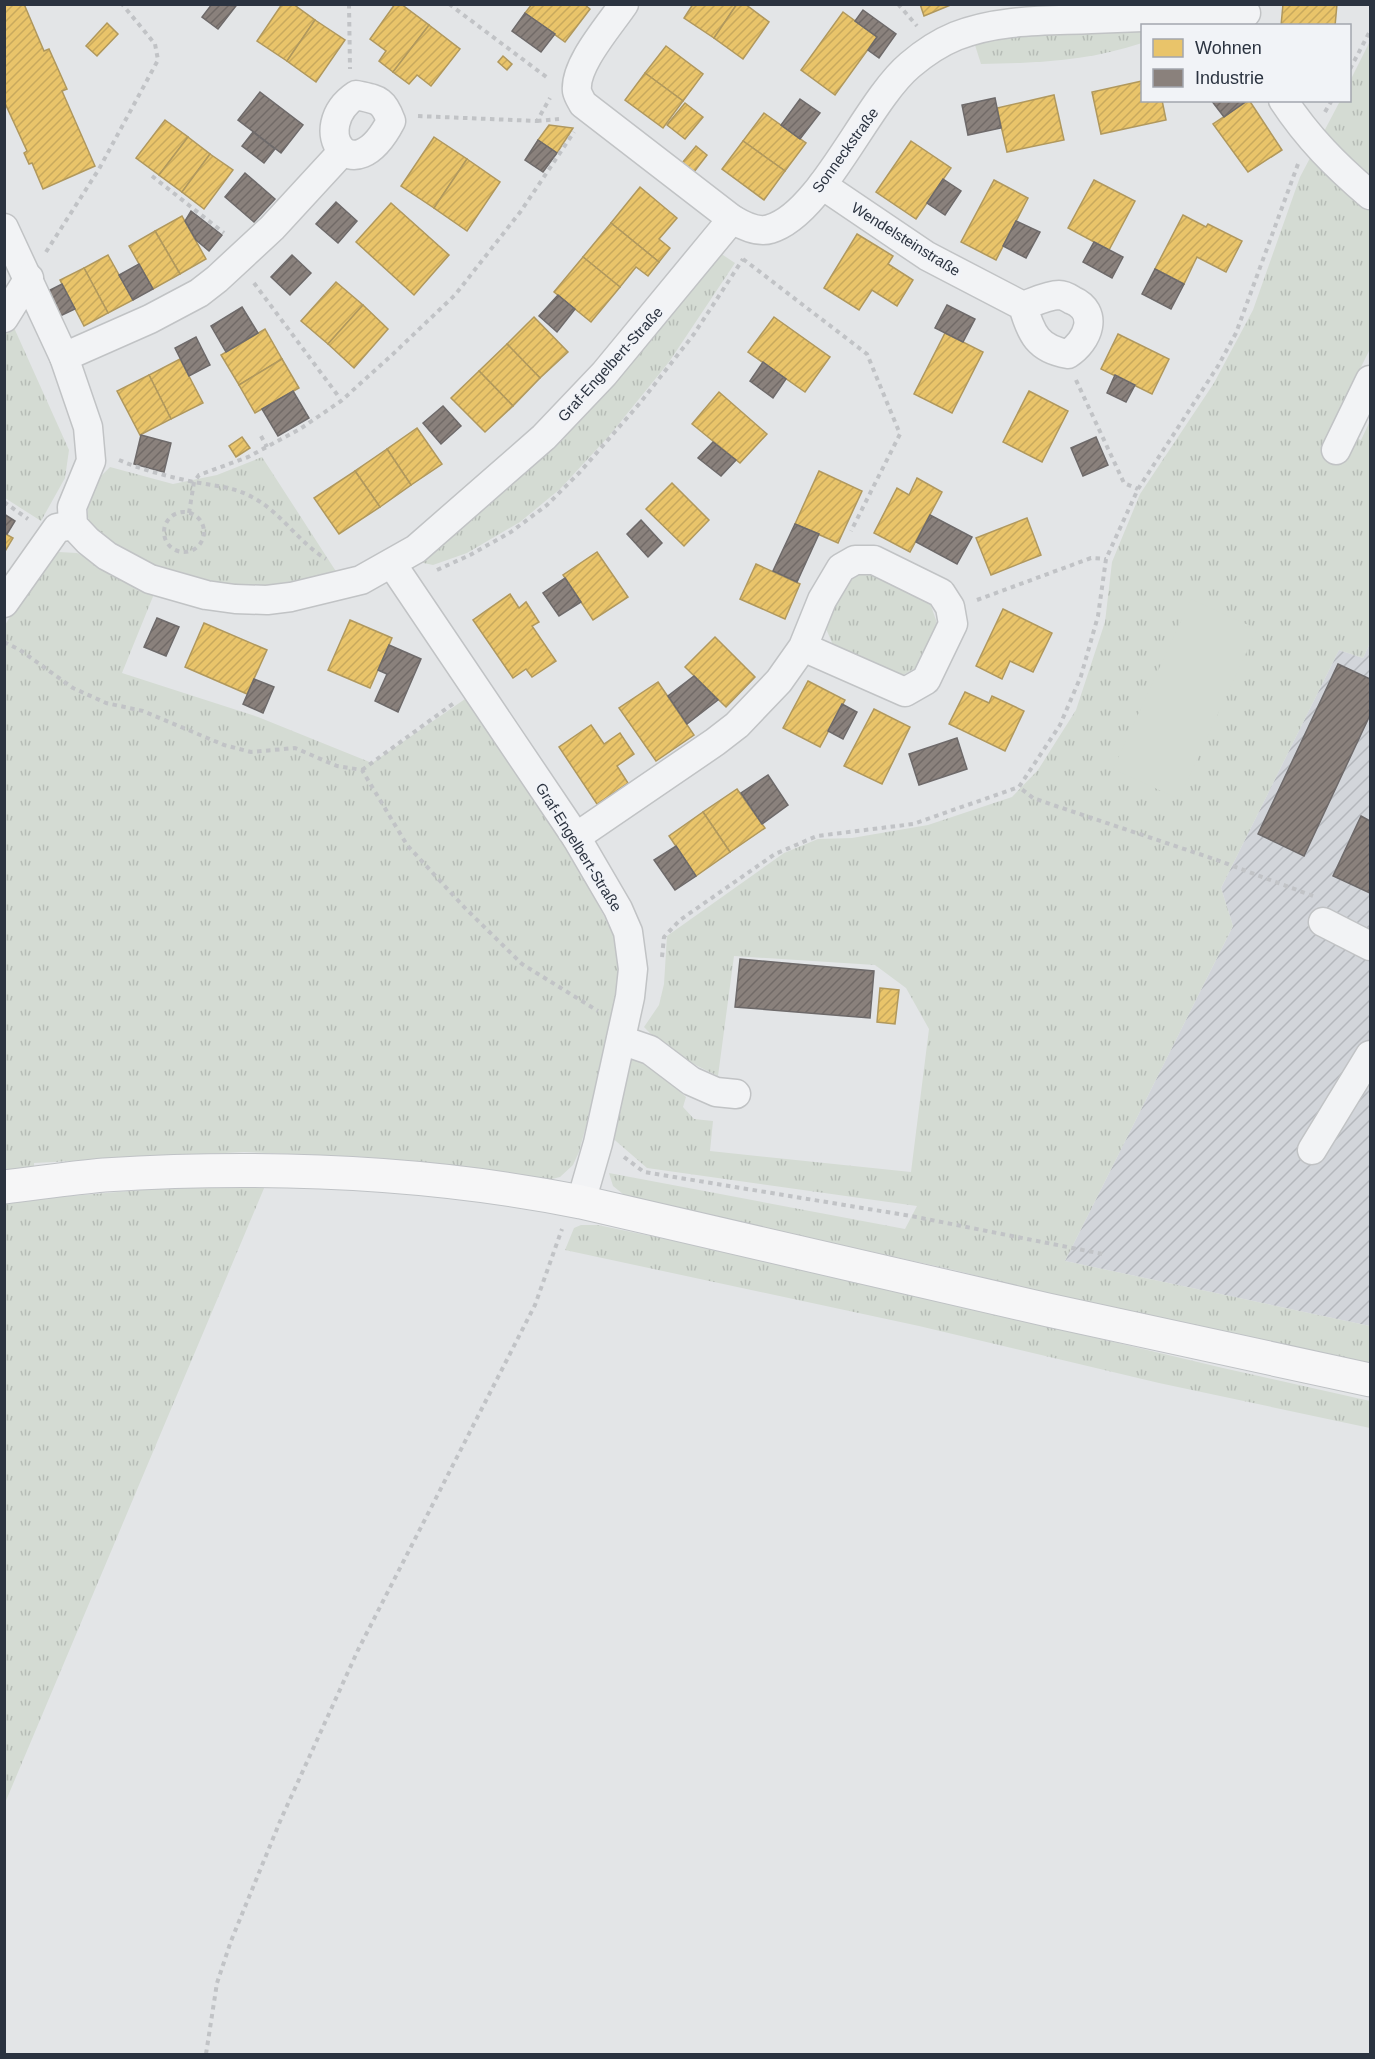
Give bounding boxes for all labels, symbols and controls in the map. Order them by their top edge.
legend [1141,24,1351,102]
text: Wohnen [1195,38,1262,58]
text: Industrie [1195,68,1264,88]
street label: Sonneckstraße [808,104,882,196]
street label: Wendelsteinstraße [849,199,963,279]
street label: Graf-Engelbert-Straße [554,303,666,425]
street label: Graf-Engelbert-Straße [532,780,626,914]

